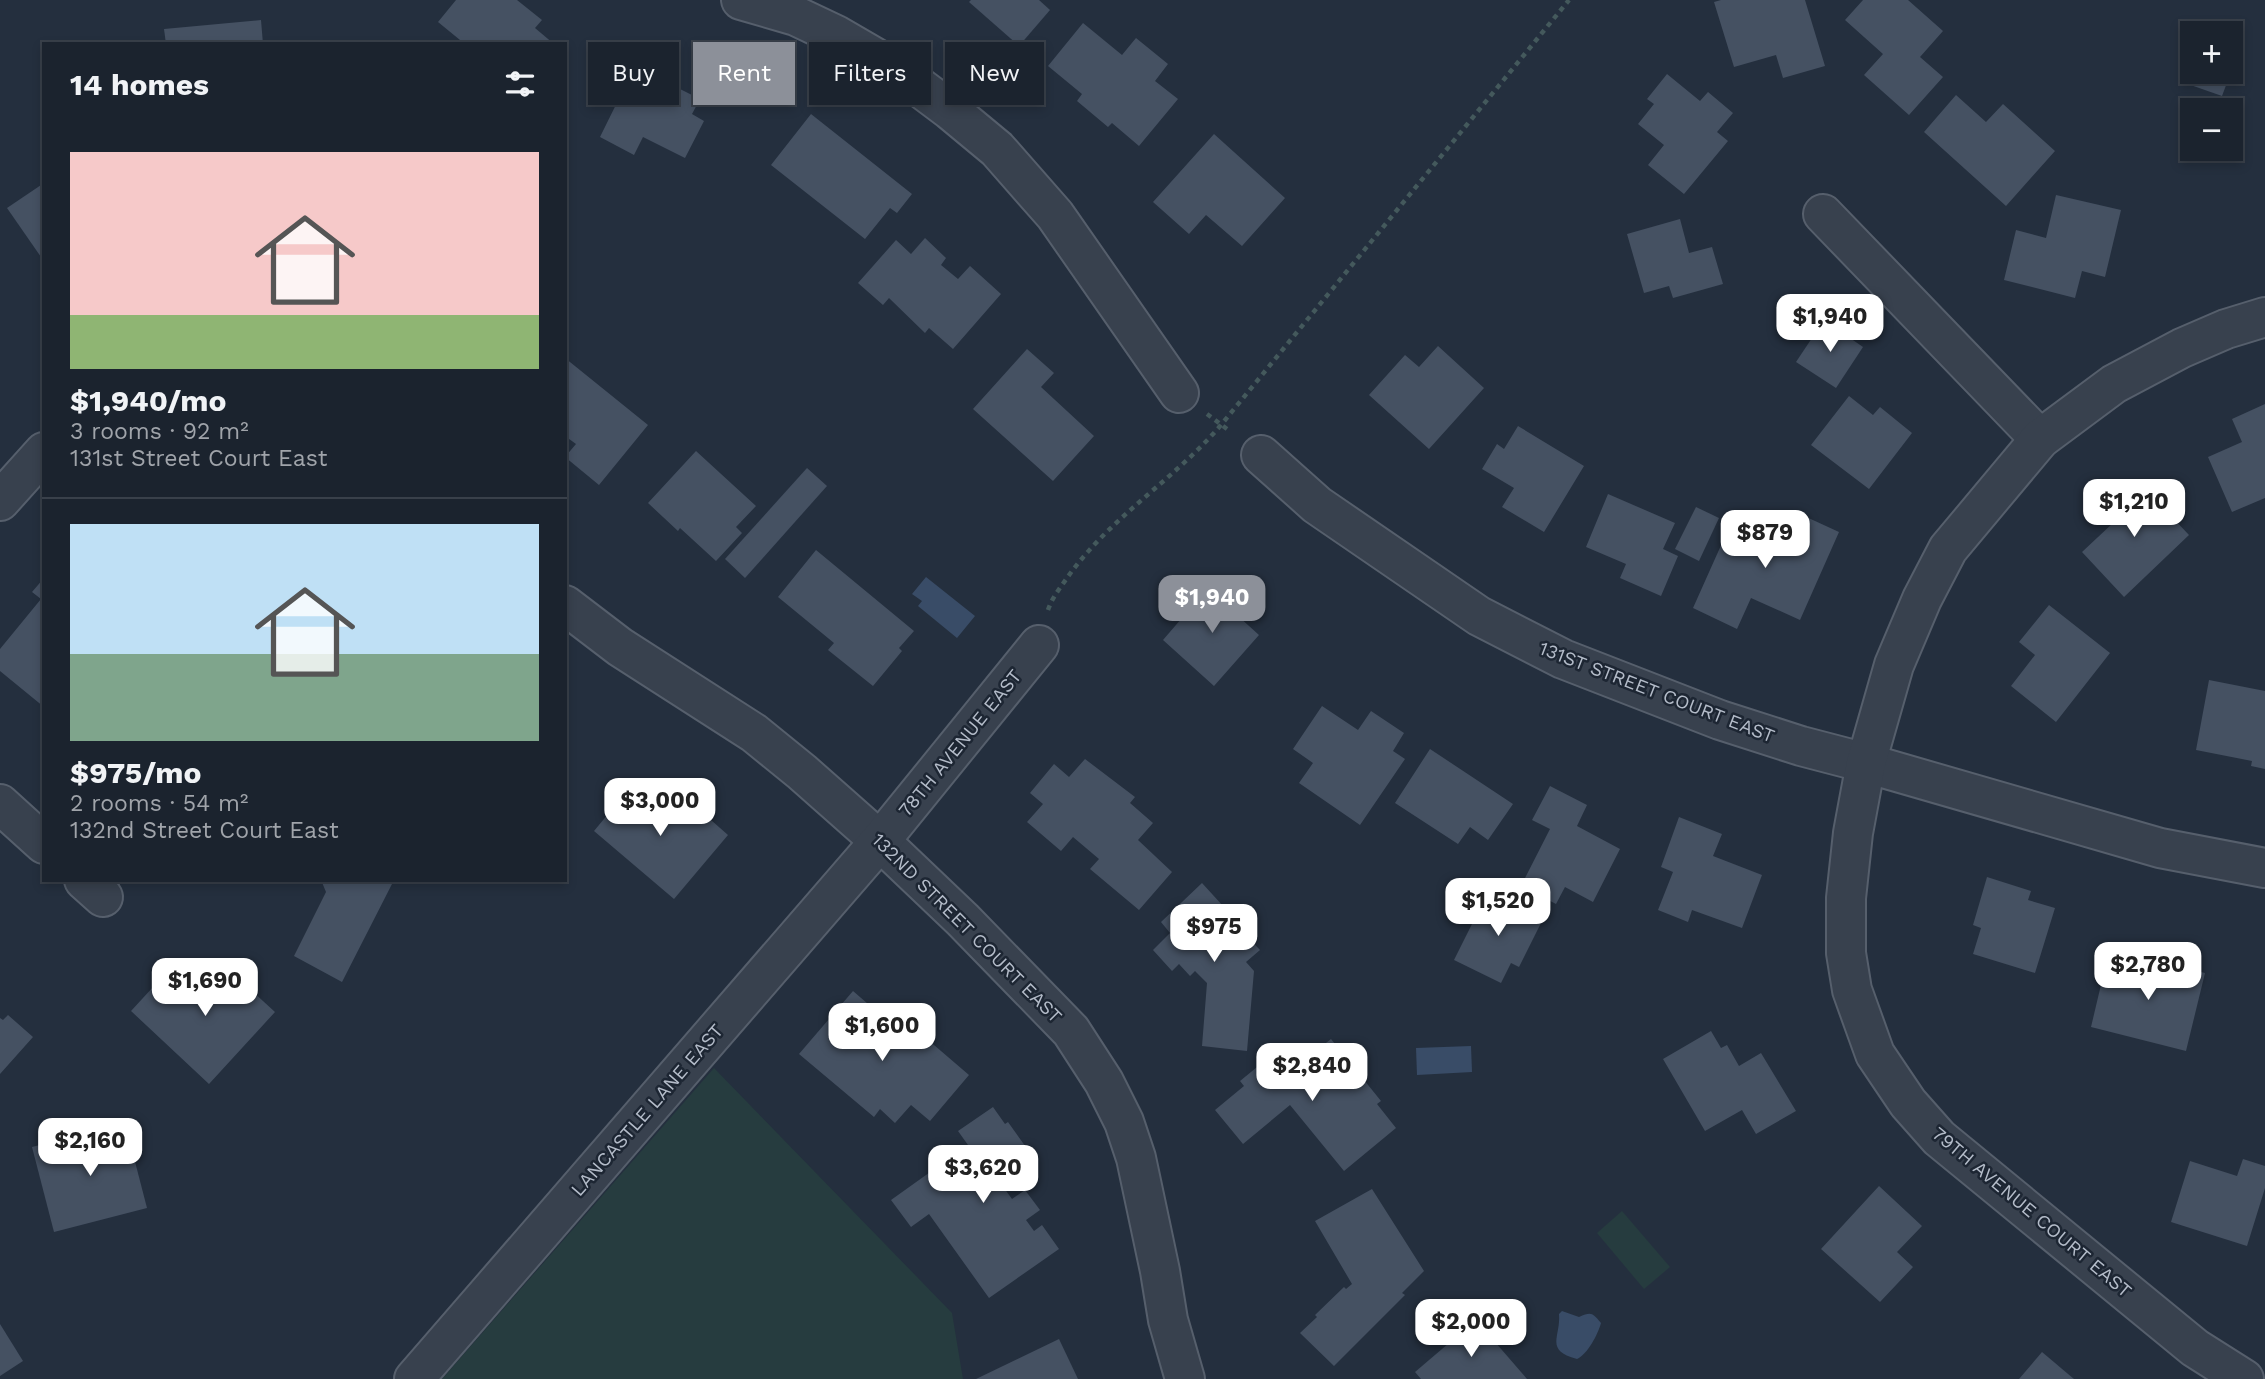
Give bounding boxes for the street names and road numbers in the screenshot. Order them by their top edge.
street label: 131ST STREET COURT EAST [1536,636,1778,748]
street label: 78TH AVENUE EAST [894,665,1026,821]
street label: 132ND STREET COURT EAST [867,828,1067,1028]
street label: LANCASTLE LANE EAST [566,1019,728,1201]
street label: 79TH AVENUE COURT EAST [1928,1122,2136,1302]

